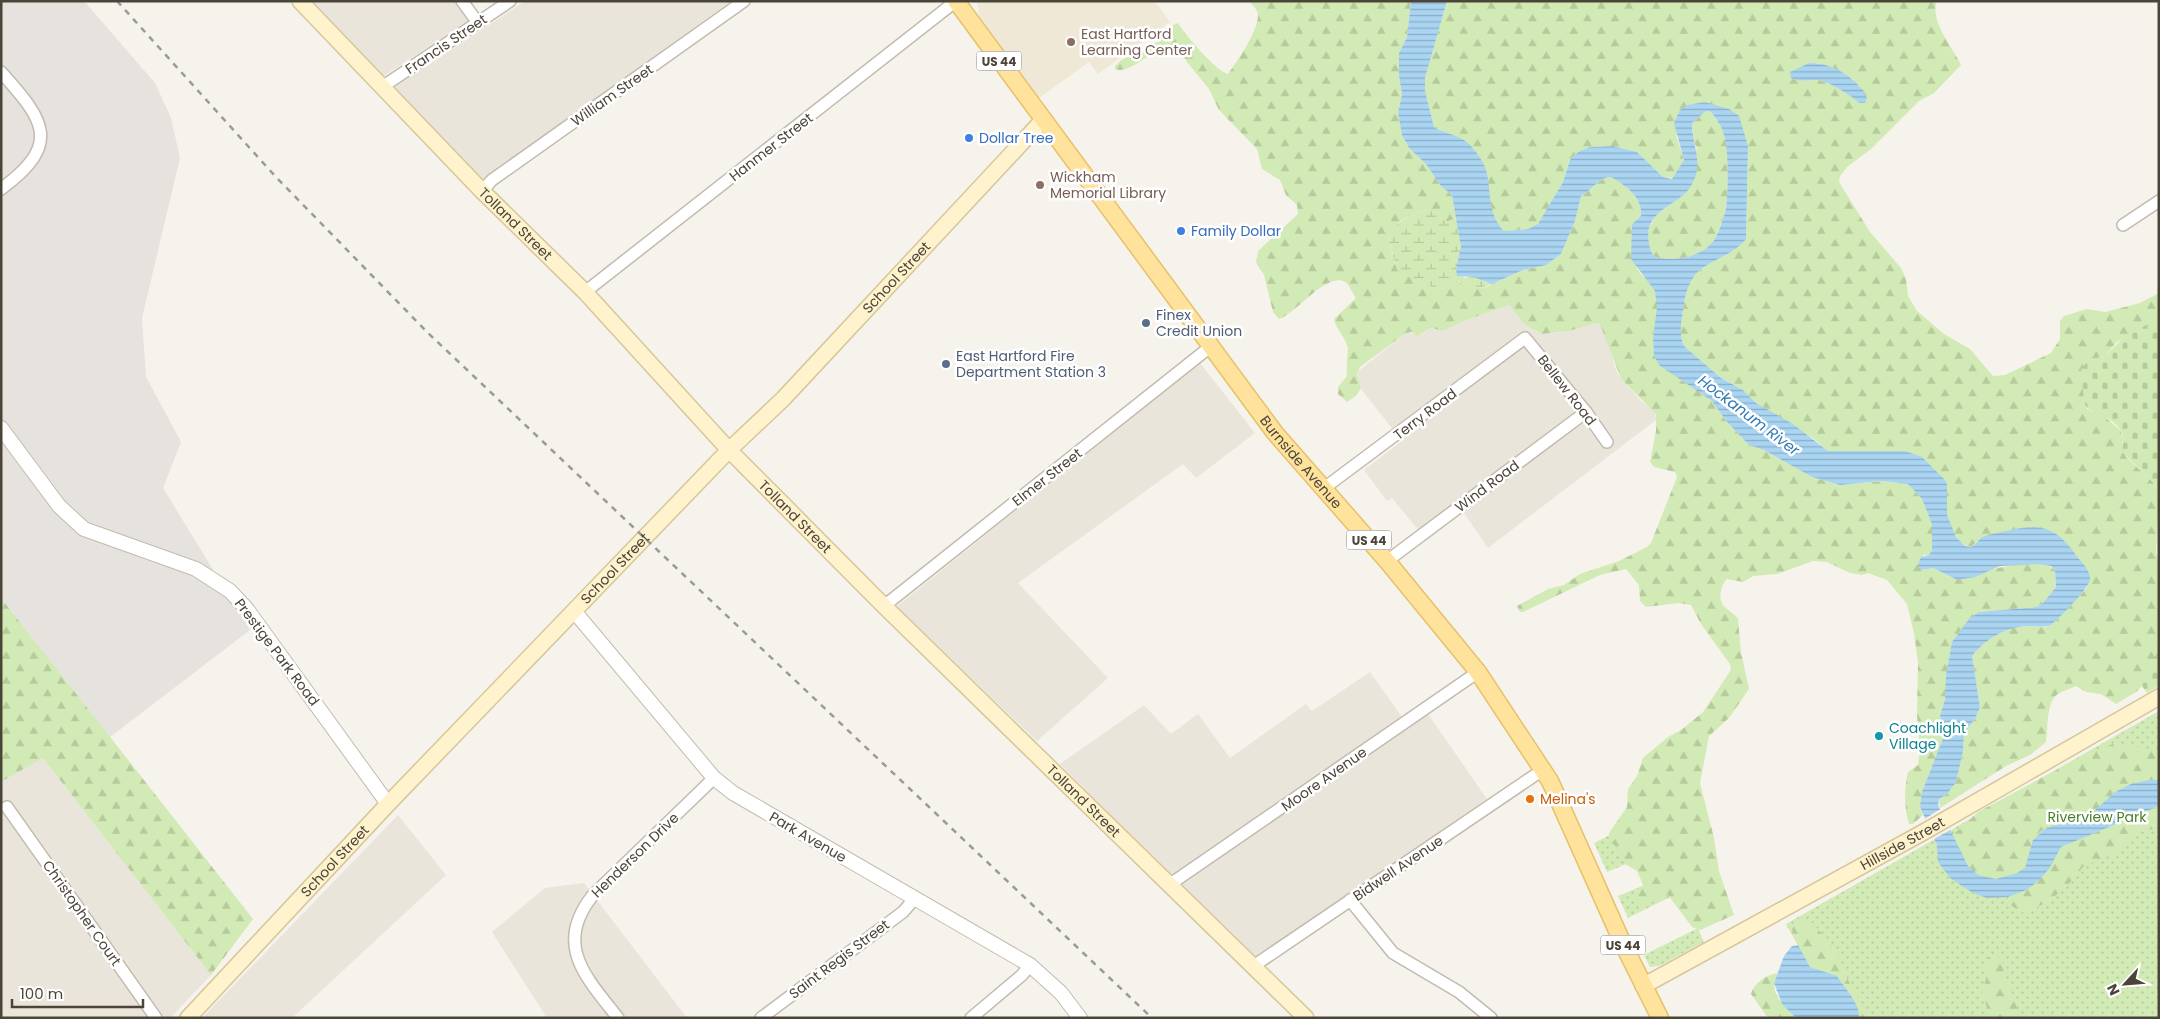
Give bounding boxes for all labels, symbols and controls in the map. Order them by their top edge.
street label: Francis Street [401,9,491,79]
place label: East Hartford Learning Center [1081,24,1192,60]
marker: East Hartford Learning Center [1065,36,1077,48]
road number: US 44 [976,51,1022,70]
street label: William Street [567,59,657,131]
street label: Hanmer Street [725,108,817,186]
place label: Dollar Tree [979,128,1054,148]
marker: Dollar Tree [963,132,975,144]
place label: Wickham Memorial Library [1050,167,1166,203]
marker: Wickham Memorial Library [1034,179,1046,191]
street label: Tolland Street [474,183,557,265]
place label: Family Dollar [1191,221,1281,241]
marker: Family Dollar [1175,225,1187,237]
street label: School Street [858,237,935,318]
place label: Finex Credit Union [1156,305,1242,341]
marker: Finex Credit Union [1140,317,1152,329]
place label: East Hartford Fire Department Station 3 [956,346,1106,382]
street label: Bellew Road [1533,351,1601,429]
marker: East Hartford Fire Department Station 3 [940,358,952,370]
water label: Hockanum River [1694,370,1804,460]
street label: Terry Road [1389,384,1461,444]
street label: Burnside Avenue [1255,411,1347,513]
street label: Elmer Street [1008,443,1086,511]
street label: Wind Road [1451,455,1523,517]
street label: Tolland Street [754,475,836,558]
street label: School Street [576,528,654,608]
road number: US 44 [1346,530,1392,550]
street label: Prestige Park Road [230,594,324,710]
place label: Coachlight Village [1889,718,1966,754]
marker: Coachlight Village [1873,730,1885,742]
street label: Moore Avenue [1277,742,1371,816]
street label: Tolland Street [1042,760,1125,842]
place label: Melina's [1540,789,1596,809]
marker: Melina's [1524,793,1536,805]
street label: Park Avenue [766,807,851,867]
park label: Riverview Park [2048,807,2147,827]
street label: Henderson Drive [587,808,683,902]
street label: Hillside Street [1857,812,1948,875]
street label: School Street [296,821,373,901]
street label: Bidwell Avenue [1349,830,1447,906]
street label: Christopher Court [38,856,126,970]
street label: Saint Regis Street [785,915,893,1003]
road number: US 44 [1600,936,1646,954]
north arrow [2100,959,2150,1009]
scale bar [12,976,144,1008]
text: N [2102,981,2125,999]
text: 100 m [20,983,63,1004]

